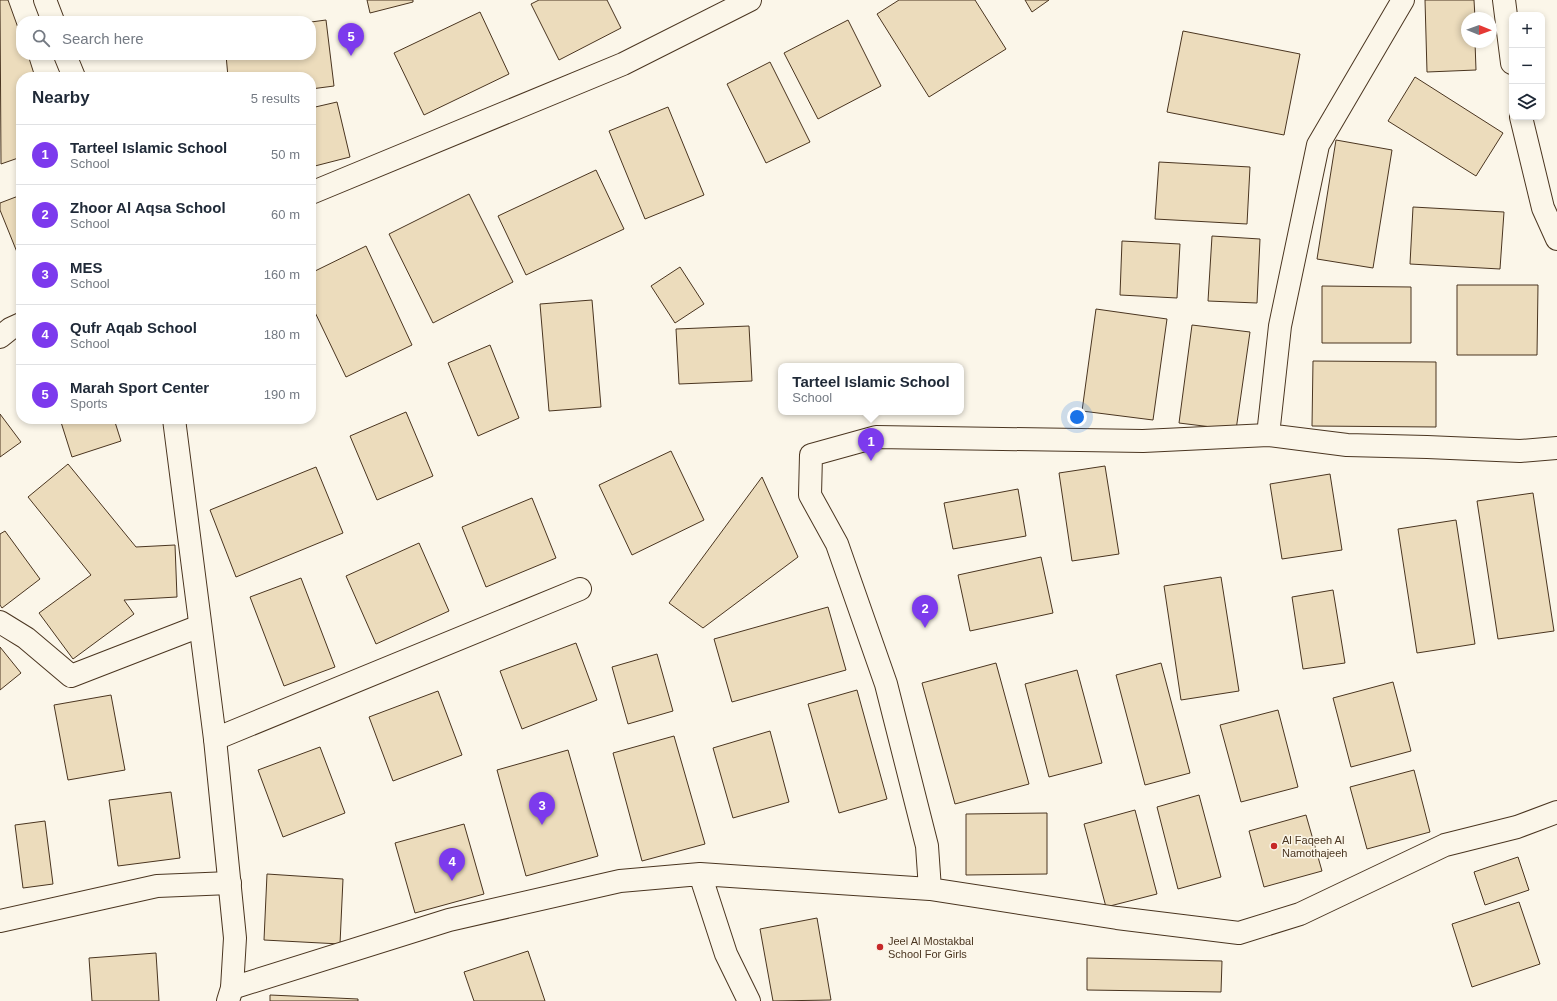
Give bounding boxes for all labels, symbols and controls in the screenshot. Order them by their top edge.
north arrow [1461,12,1497,48]
map controls [1509,12,1545,120]
button: + [1509,12,1545,48]
search box [16,16,316,60]
pin: 5 [338,23,364,56]
icon: search [30,27,52,49]
text: Search here [62,30,144,47]
button: − [1509,48,1545,84]
button: layers [1509,84,1545,120]
text: Nearby [32,88,90,107]
text: 5 results [251,91,300,106]
text: Tarteel Islamic School [70,139,227,156]
text: 1 [41,147,49,162]
text: 50 m [271,147,300,162]
text: School [70,156,110,171]
text: Zhoor Al Aqsa School [70,199,226,216]
text: 2 [41,207,49,222]
text: 60 m [271,207,300,222]
text: School [70,216,110,231]
text: MES [70,259,103,276]
text: 3 [41,267,49,282]
text: 160 m [264,267,300,282]
text: School [70,276,110,291]
text: Qufr Aqab School [70,319,197,336]
text: 4 [41,327,49,342]
text: 180 m [264,327,300,342]
text: School [70,336,110,351]
popup [778,363,964,415]
text: Tarteel Islamic School [792,373,950,390]
text: Marah Sport Center [70,379,209,396]
text: 5 [41,387,49,402]
text: 190 m [264,387,300,402]
text: School [792,390,832,405]
text: Sports [70,396,108,411]
your location [1067,407,1087,427]
pin: 1 [858,428,884,461]
pin: 2 [912,595,938,628]
pin: 3 [529,792,555,825]
place label: Al Faqeeh Al Namothajeeh [1282,834,1347,859]
marker: Al Faqeeh Al Namothajeeh [1269,841,1279,851]
pin: 4 [439,848,465,881]
place label: Jeel Al Mostakbal School For Girls [888,935,974,960]
marker: Jeel Al Mostakbal School For Girls [875,942,885,952]

